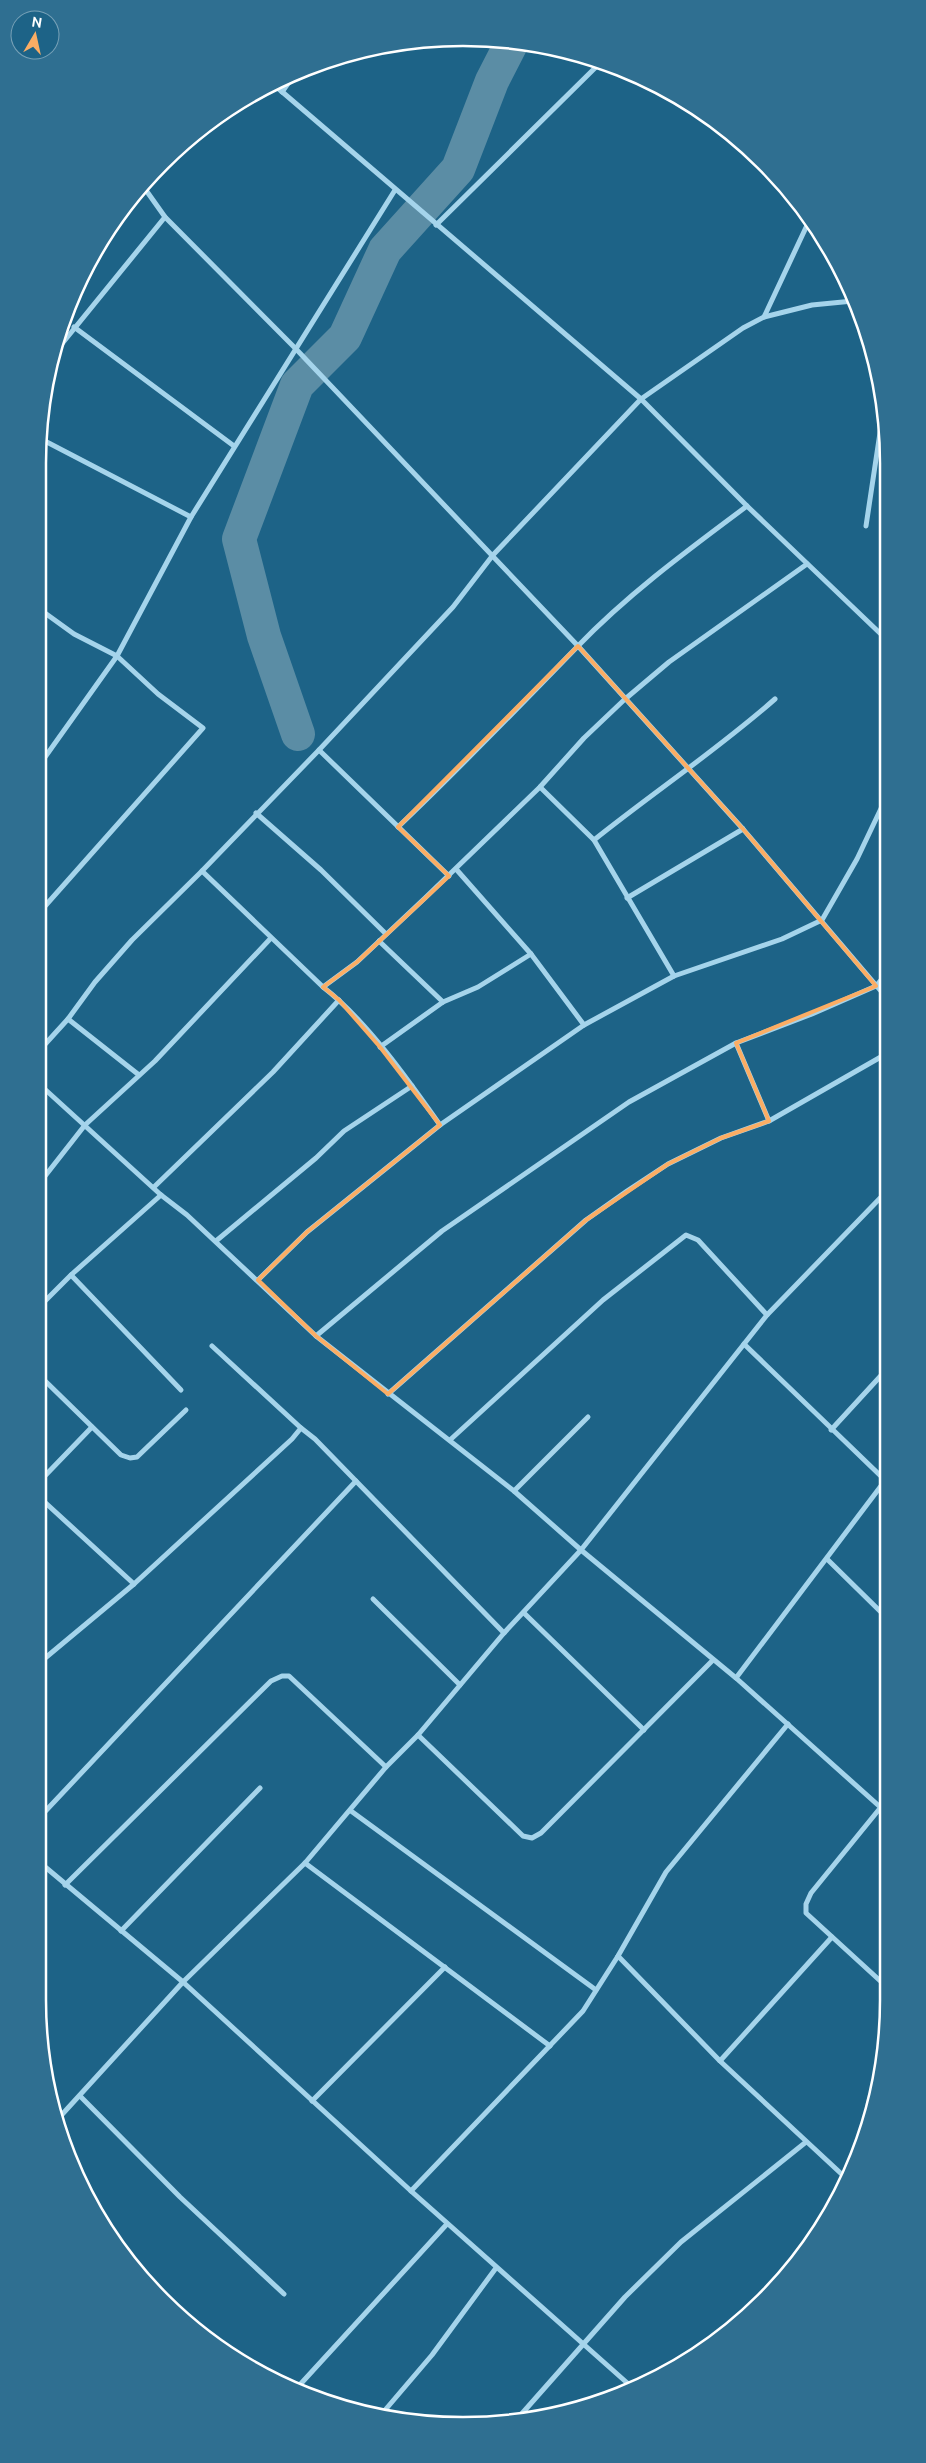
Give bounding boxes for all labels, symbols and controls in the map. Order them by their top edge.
north arrow [10,10,60,60]
text: N [31,13,43,31]

